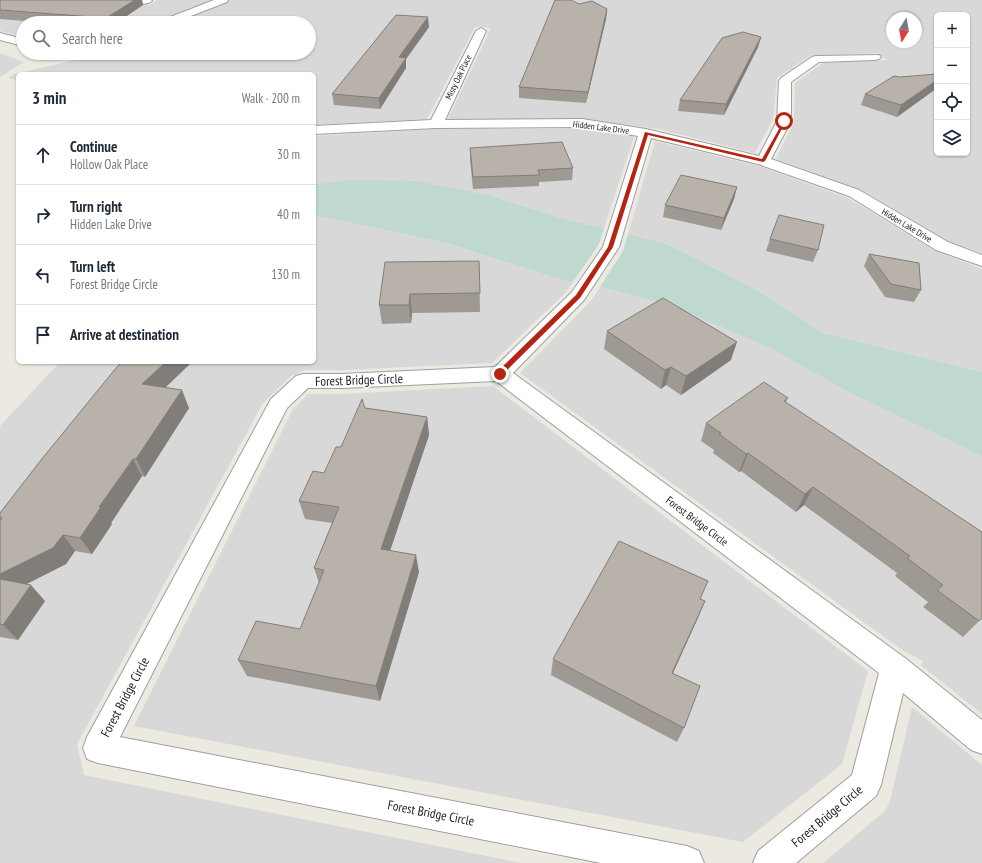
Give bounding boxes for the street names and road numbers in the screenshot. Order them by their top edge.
street label: Misty Oak Place [442,53,474,101]
street label: Hidden Lake Drive [572,118,630,136]
street label: Hidden Lake Drive [880,206,934,244]
street label: Forest Bridge Circle [315,370,403,390]
street label: Forest Bridge Circle [663,493,731,549]
street label: Forest Bridge Circle [97,654,153,740]
street label: Forest Bridge Circle [788,781,866,851]
street label: Forest Bridge Circle [386,796,476,830]

